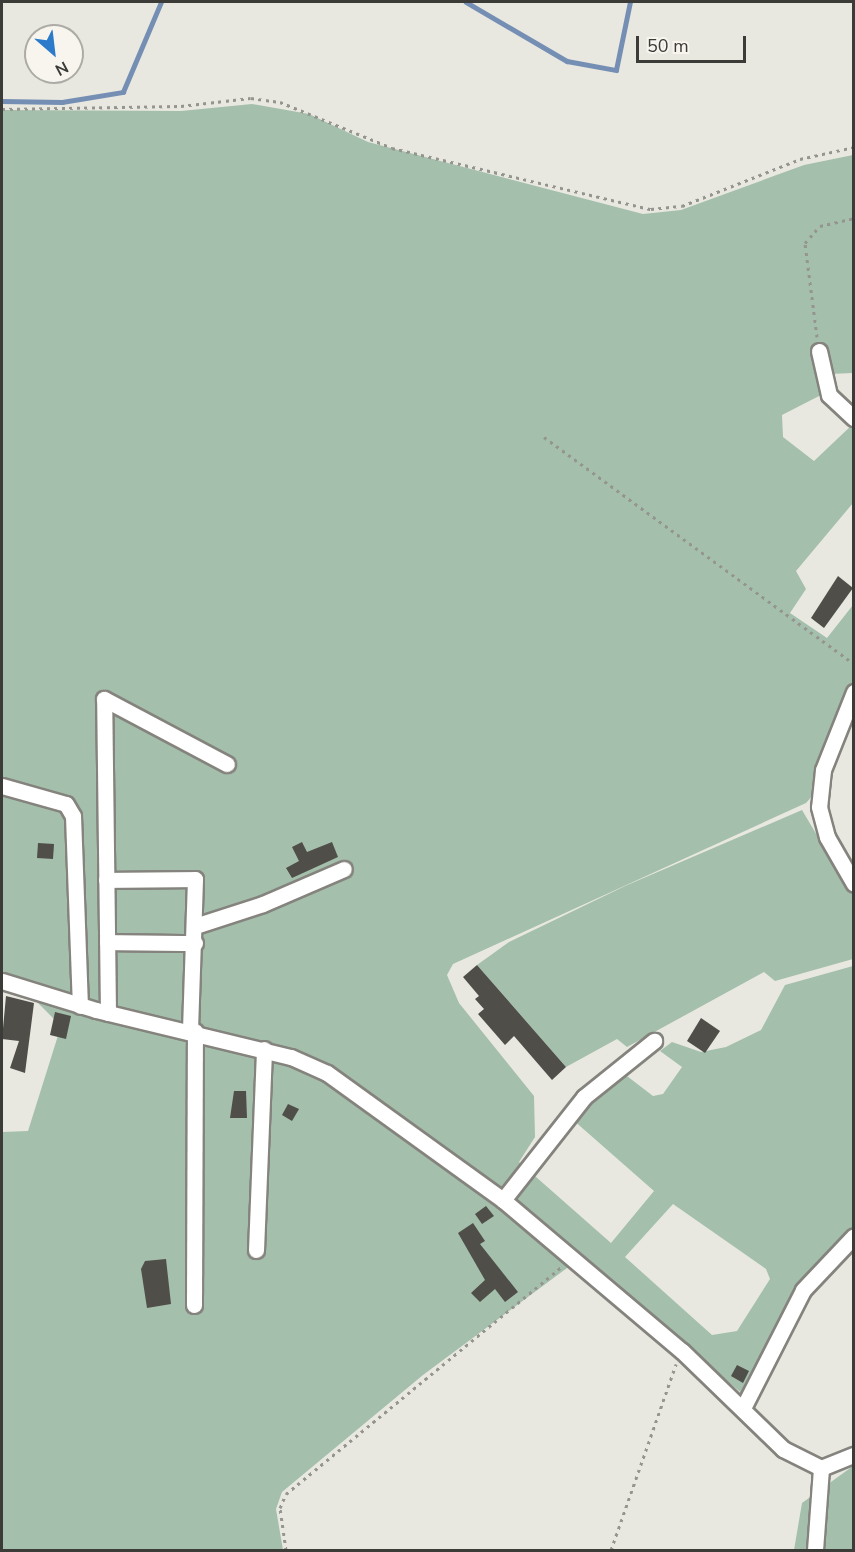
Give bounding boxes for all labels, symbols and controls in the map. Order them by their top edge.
north arrow [24,24,84,84]
scale bar [639,24,748,62]
text: 50 m [647,34,689,58]
text: N [51,56,72,81]

